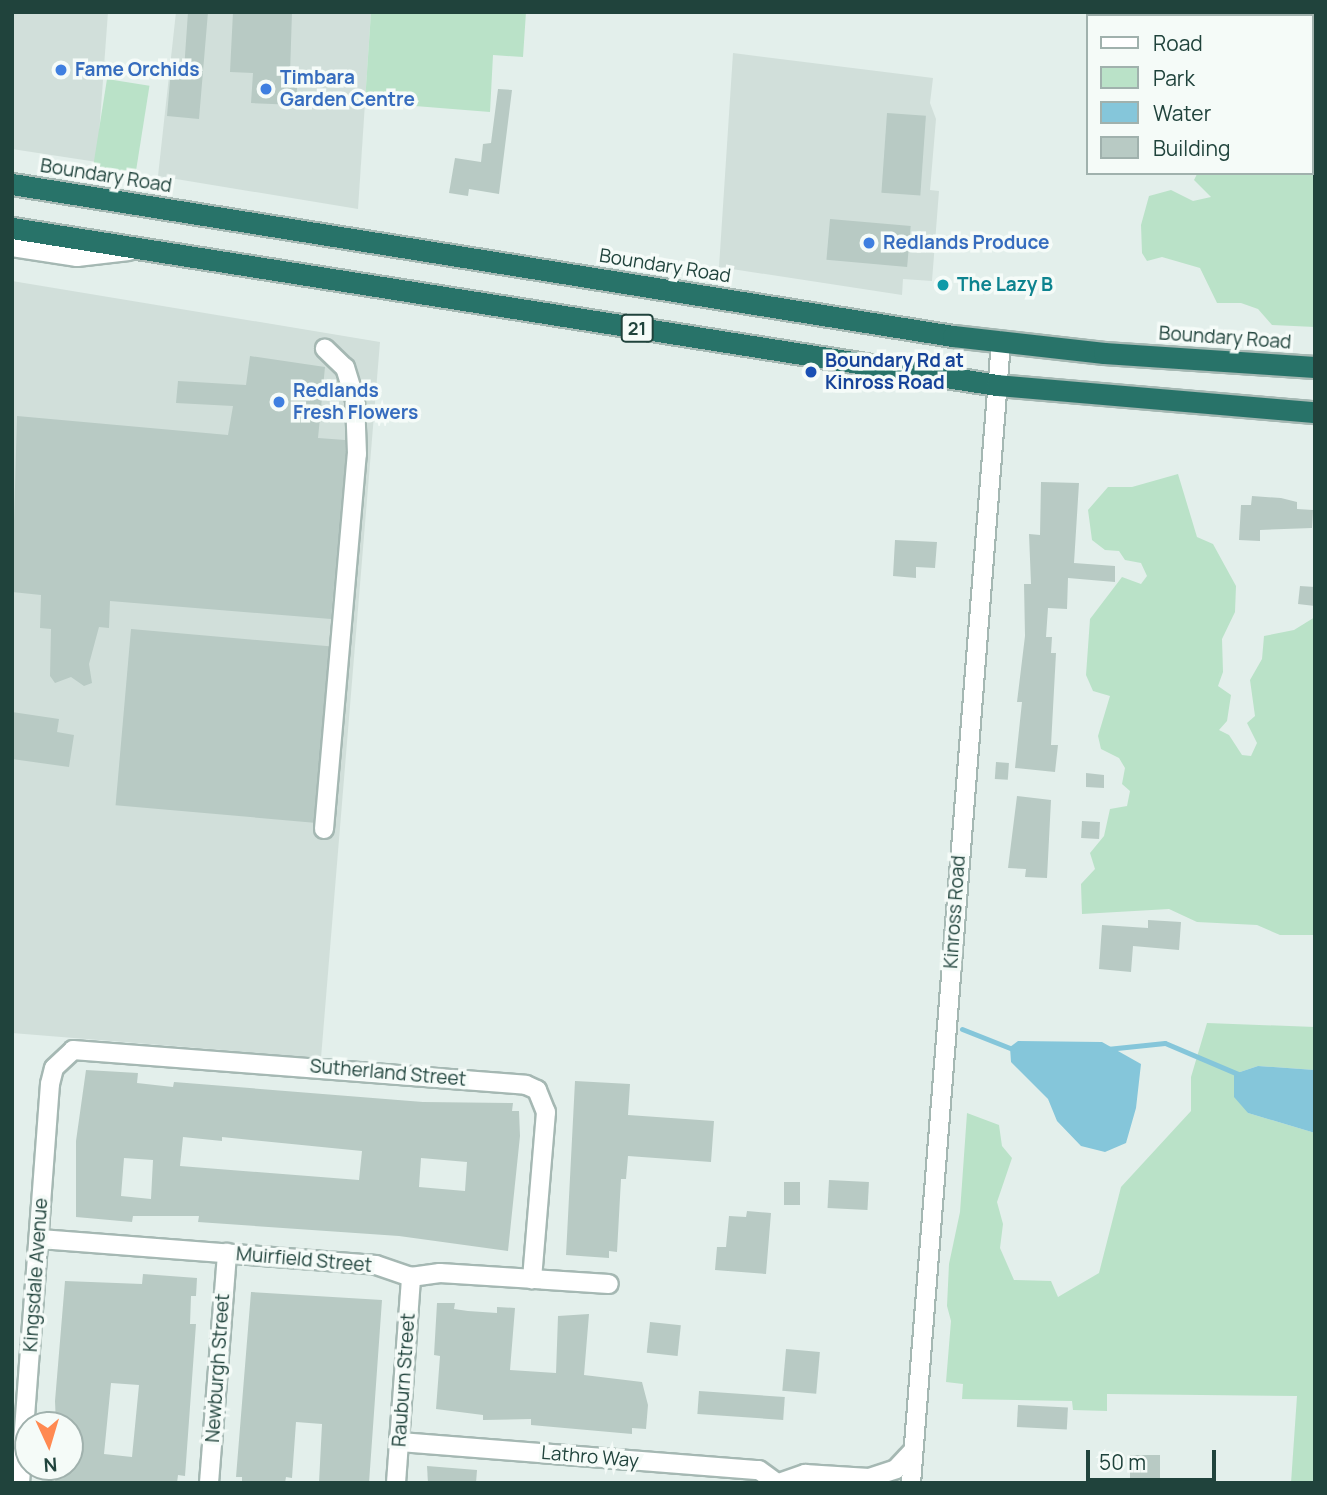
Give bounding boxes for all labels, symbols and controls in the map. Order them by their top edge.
legend [1086,14,1313,175]
text: Road [1153,29,1203,57]
place label: Fame Orchids [75,59,199,81]
marker: Fame Orchids [53,62,69,78]
text: Park [1153,64,1195,92]
place label: Timbara Garden Centre [280,67,415,111]
marker: Timbara Garden Centre [258,81,274,97]
text: Water [1153,99,1211,127]
text: Building [1153,134,1230,162]
street label: Boundary Road [39,154,173,198]
place label: Redlands Produce [883,232,1049,254]
marker: Redlands Produce [861,235,877,251]
street label: Boundary Road [598,244,732,288]
place label: The Lazy B [957,274,1053,296]
marker: The Lazy B [935,277,951,293]
road number: 21 [620,314,654,342]
street label: Boundary Road [1158,322,1292,354]
place label: Boundary Rd at Kinross Road [825,350,964,394]
marker: Boundary Rd at Kinross Road [803,364,819,380]
place label: Redlands Fresh Flowers [293,380,418,424]
marker: Redlands Fresh Flowers [271,394,287,410]
street label: Kinross Road [940,855,970,969]
street label: Sutherland Street [309,1055,467,1091]
street label: Kingsdale Avenue [19,1197,53,1353]
street label: Muirfield Street [235,1243,373,1277]
street label: Newburgh Street [201,1293,235,1443]
street label: Rauburn Street [388,1312,420,1448]
north arrow [14,1411,84,1481]
scale bar [1089,1436,1218,1480]
street label: Lathro Way [540,1441,640,1473]
text: 50 m [1099,1448,1146,1476]
text: N [43,1452,58,1478]

